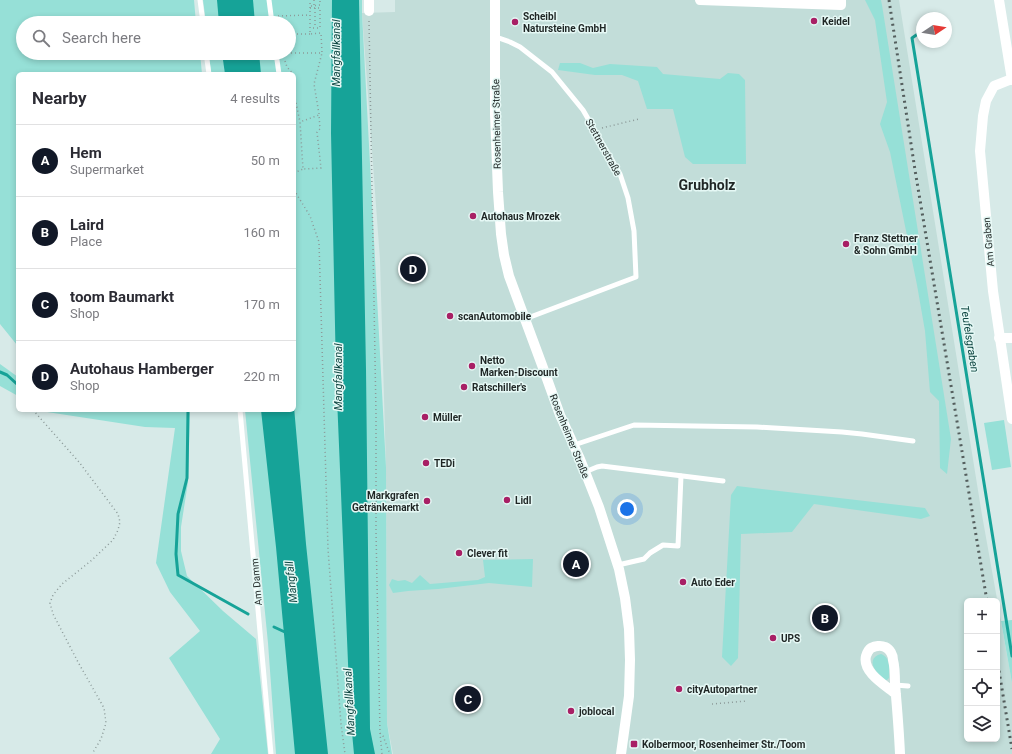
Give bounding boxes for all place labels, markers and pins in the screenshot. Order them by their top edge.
place label: Scheibl Natursteine GmbH [523,11,606,34]
marker: Keidel [809,16,819,26]
place label: Keidel [822,16,850,27]
marker: Scheibl Natursteine GmbH [510,17,520,27]
marker: Autohaus Mrozek [468,211,478,221]
place label: Autohaus Mrozek [481,211,561,222]
place label: Franz Stettner & Sohn GmbH [854,233,918,256]
marker: Franz Stettner & Sohn GmbH [841,239,851,249]
pin: D [400,254,426,284]
marker: scanAutomobile [445,311,455,321]
place label: scanAutomobile [458,311,532,322]
place label: Netto Marken-Discount [480,355,558,378]
marker: Netto Marken-Discount [467,361,477,371]
marker: Ratschiller's [459,382,469,392]
place label: Ratschiller's [472,382,527,393]
marker: Müller [420,412,430,422]
place label: Müller [433,412,462,423]
marker: TEDi [421,458,431,468]
place label: TEDi [434,458,455,469]
place label: Markgrafen Getränkemarkt [352,490,420,513]
marker: Lidl [502,495,512,505]
place label: Lidl [515,495,532,506]
marker: Markgrafen Getränkemarkt [422,496,432,506]
marker: Clever fit [454,548,464,558]
place label: Clever fit [467,548,508,559]
pin: A [563,549,589,579]
marker: Auto Eder [678,577,688,587]
place label: Auto Eder [691,577,735,588]
pin: B [812,603,838,633]
marker: UPS [768,633,778,643]
place label: UPS [781,633,800,644]
pin: C [455,684,481,714]
marker: cityAutopartner [674,684,684,694]
place label: cityAutopartner [687,684,758,695]
marker: joblocal [566,706,576,716]
place label: joblocal [578,706,615,717]
marker: Kolbermoor, Rosenheimer Str./Toom [629,739,639,749]
place label: Kolbermoor, Rosenheimer Str./Toom [642,739,806,751]

